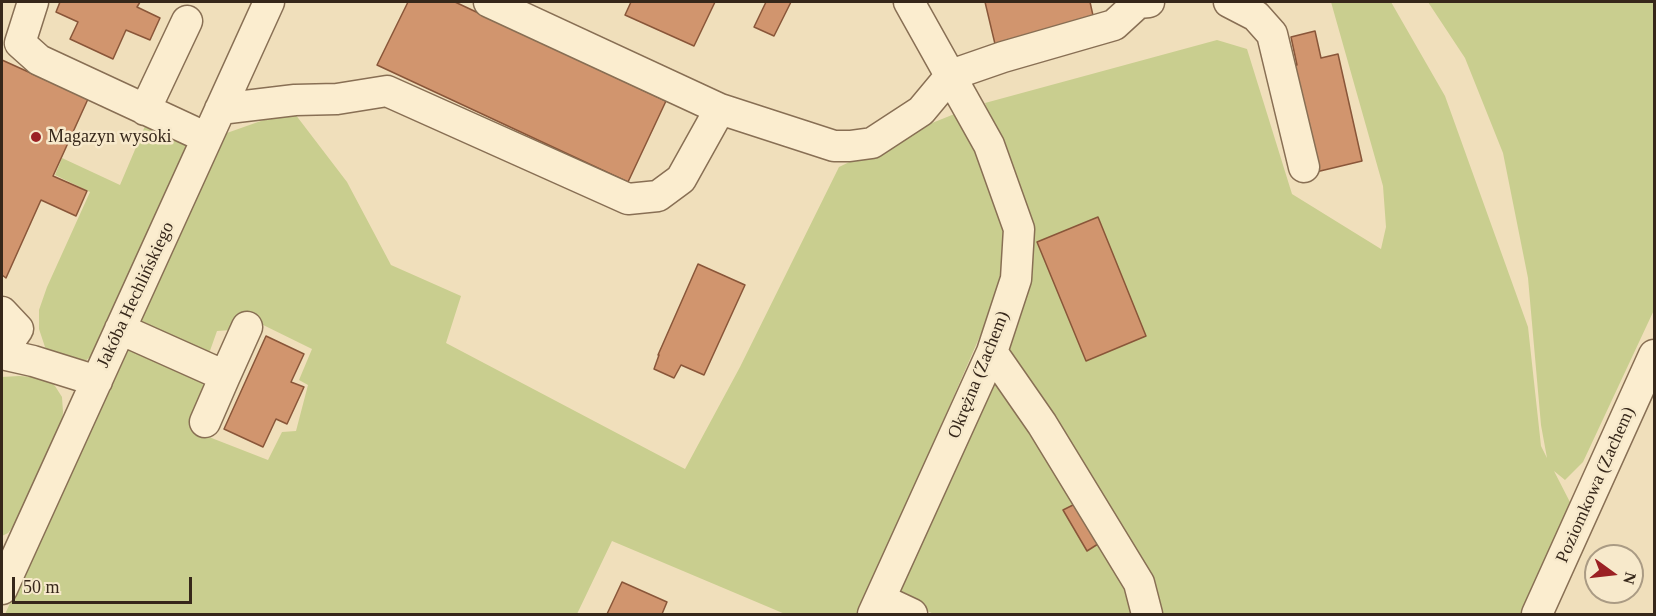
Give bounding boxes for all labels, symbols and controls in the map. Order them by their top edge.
place label: Magazyn wysoki [48,126,171,148]
marker: Magazyn wysoki [29,130,43,144]
street label: Jakóba Hechlińskiego [93,219,179,371]
street label: Okrężna (Zachem) [944,308,1014,442]
street label: Poziomkowa (Zachem) [1552,404,1640,566]
north arrow [1584,544,1644,604]
scale bar [15,565,195,603]
text: N [1620,570,1640,586]
text: 50 m [23,577,60,597]

